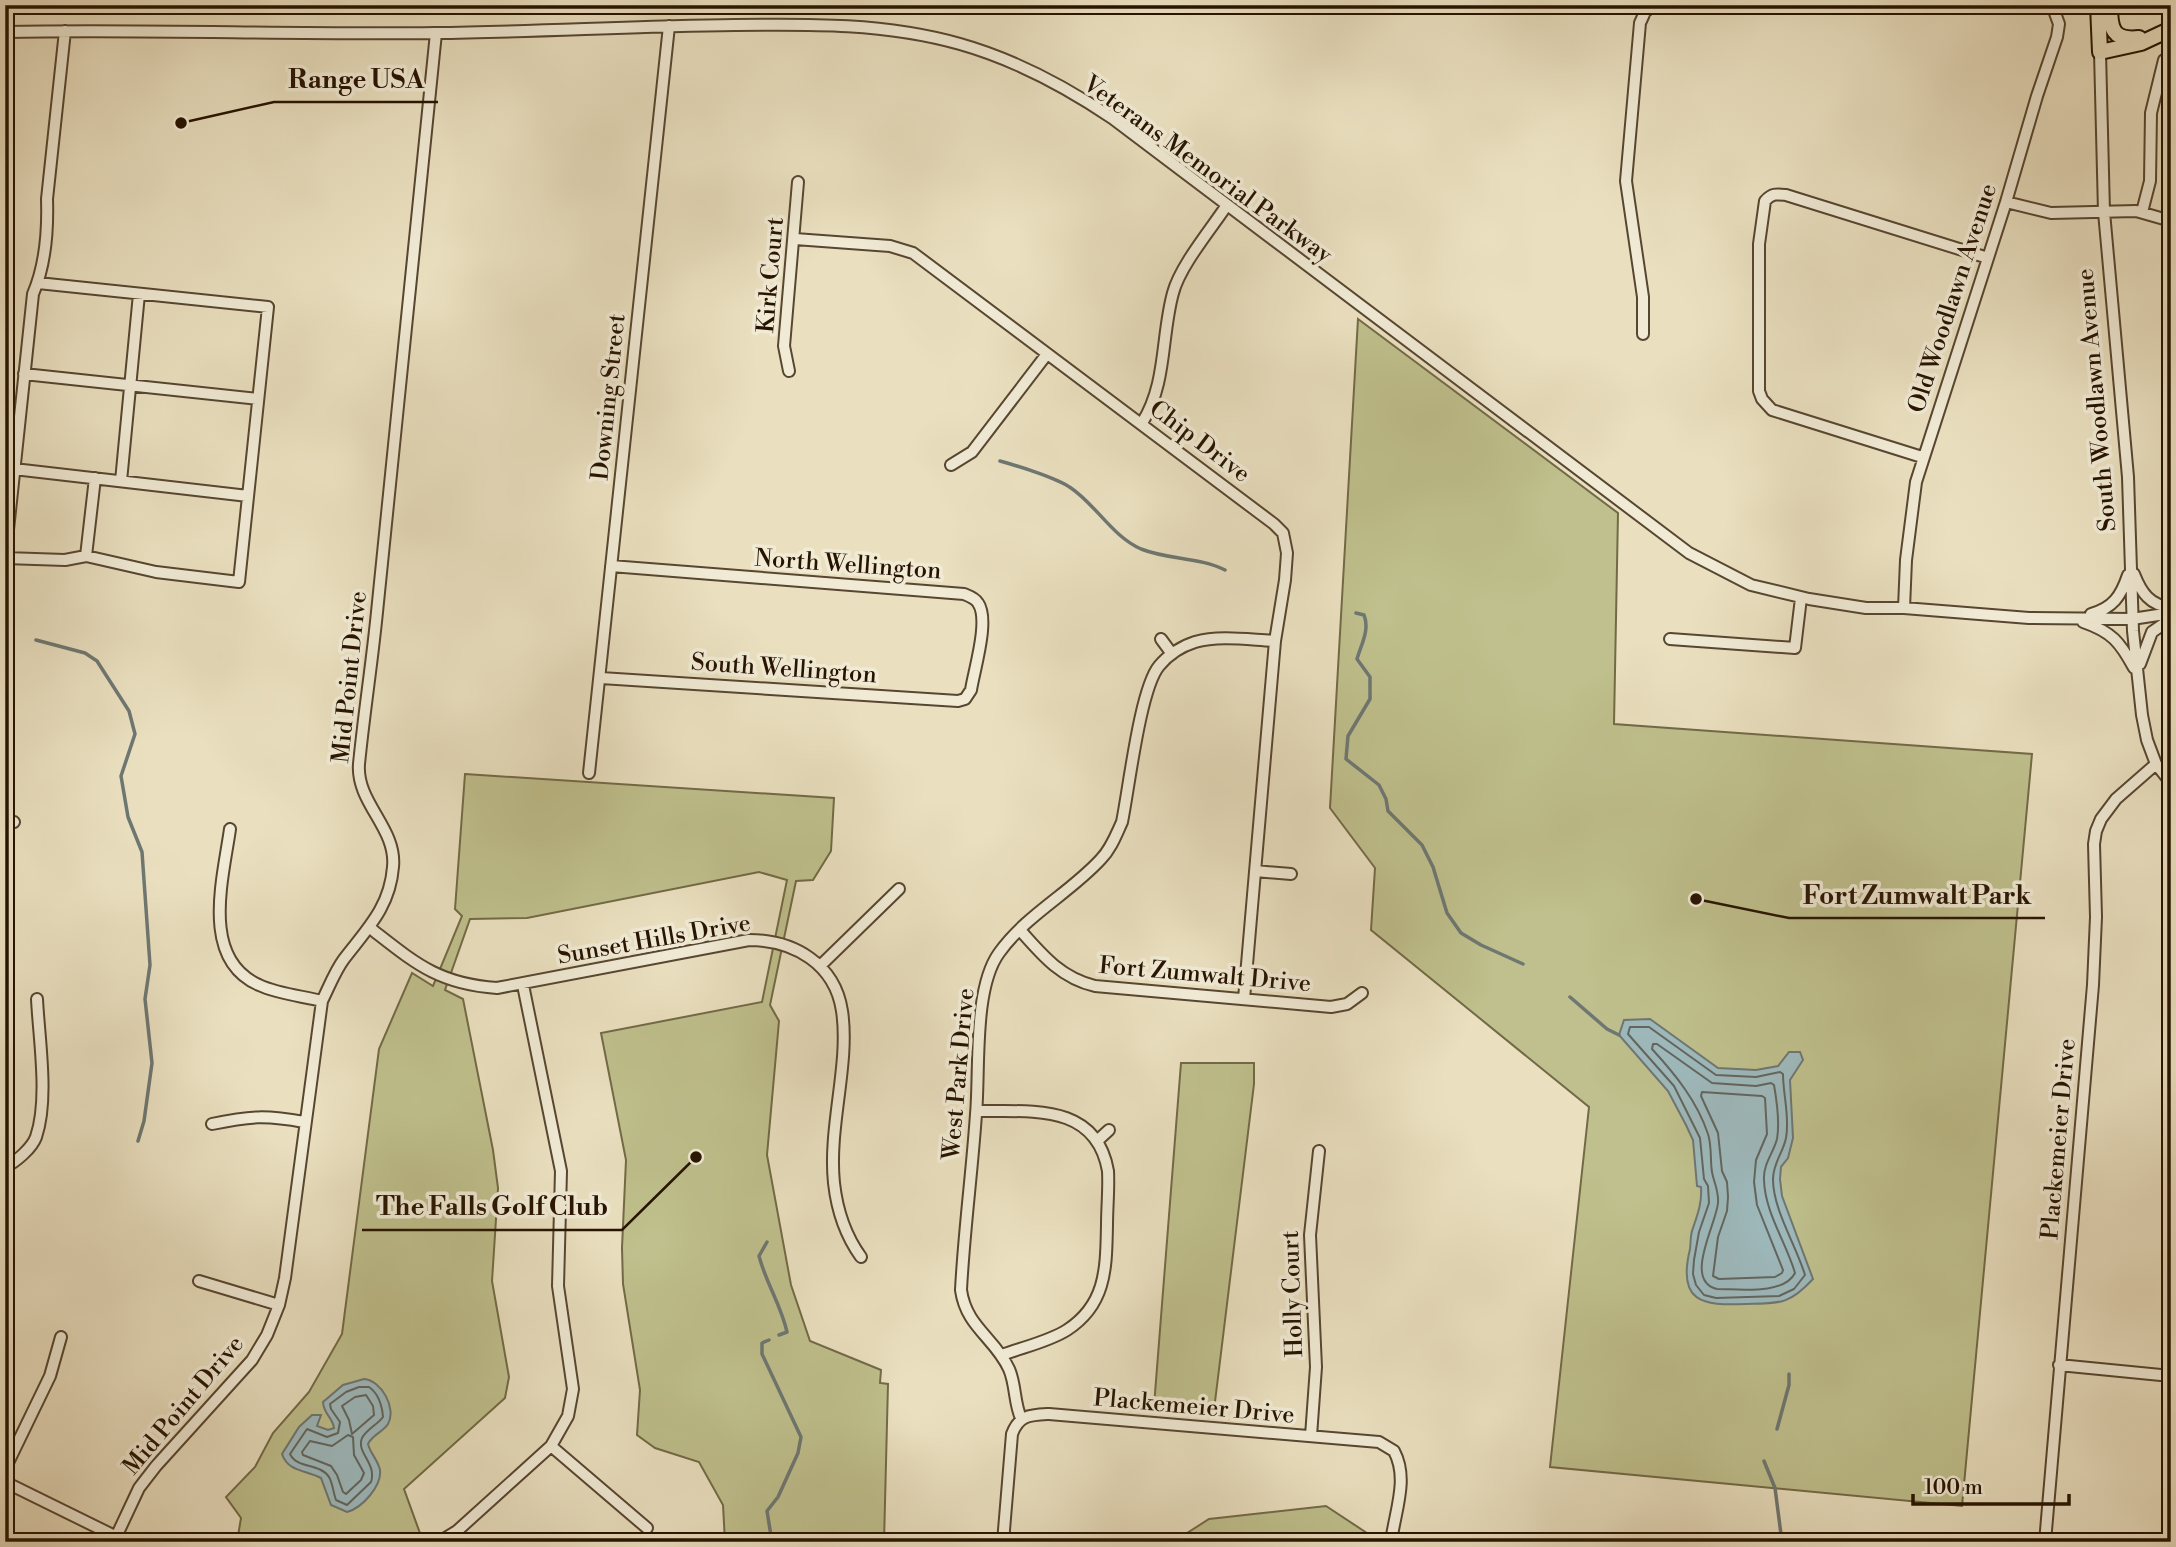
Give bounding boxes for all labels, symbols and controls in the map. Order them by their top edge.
callout: Range USA [274,55,438,102]
text: Range USA [288,64,424,96]
street label: Veterans Memorial Parkway [1076,69,1338,271]
street label: Old Woodlawn Avenue [1902,180,2004,417]
street label: Kirk Court [751,215,791,334]
street label: South Woodlawn Avenue [2071,267,2123,533]
street label: Downing Street [585,312,633,482]
street label: Chip Drive [1143,394,1256,489]
street label: North Wellington [753,543,942,586]
street label: Mid Point Drive [326,590,374,765]
street label: South Wellington [690,648,878,690]
callout: Fort Zumwalt Park [1789,871,2045,918]
text: Fort Zumwalt Park [1803,880,2032,912]
street label: Sunset Hills Drive [555,908,753,972]
street label: Fort Zumwalt Drive [1098,951,1312,999]
street label: West Park Drive [936,987,981,1162]
street label: Plackemeier Drive [2035,1037,2083,1241]
callout: The Falls Golf Club [362,1183,622,1230]
text: The Falls Golf Club [376,1191,608,1223]
street label: Holly Court [1276,1230,1310,1358]
street label: Mid Point Drive [117,1330,251,1481]
street label: Plackemeier Drive [1092,1383,1296,1431]
scale bar [1913,1463,2069,1507]
text: 100 m [1924,1475,1983,1501]

